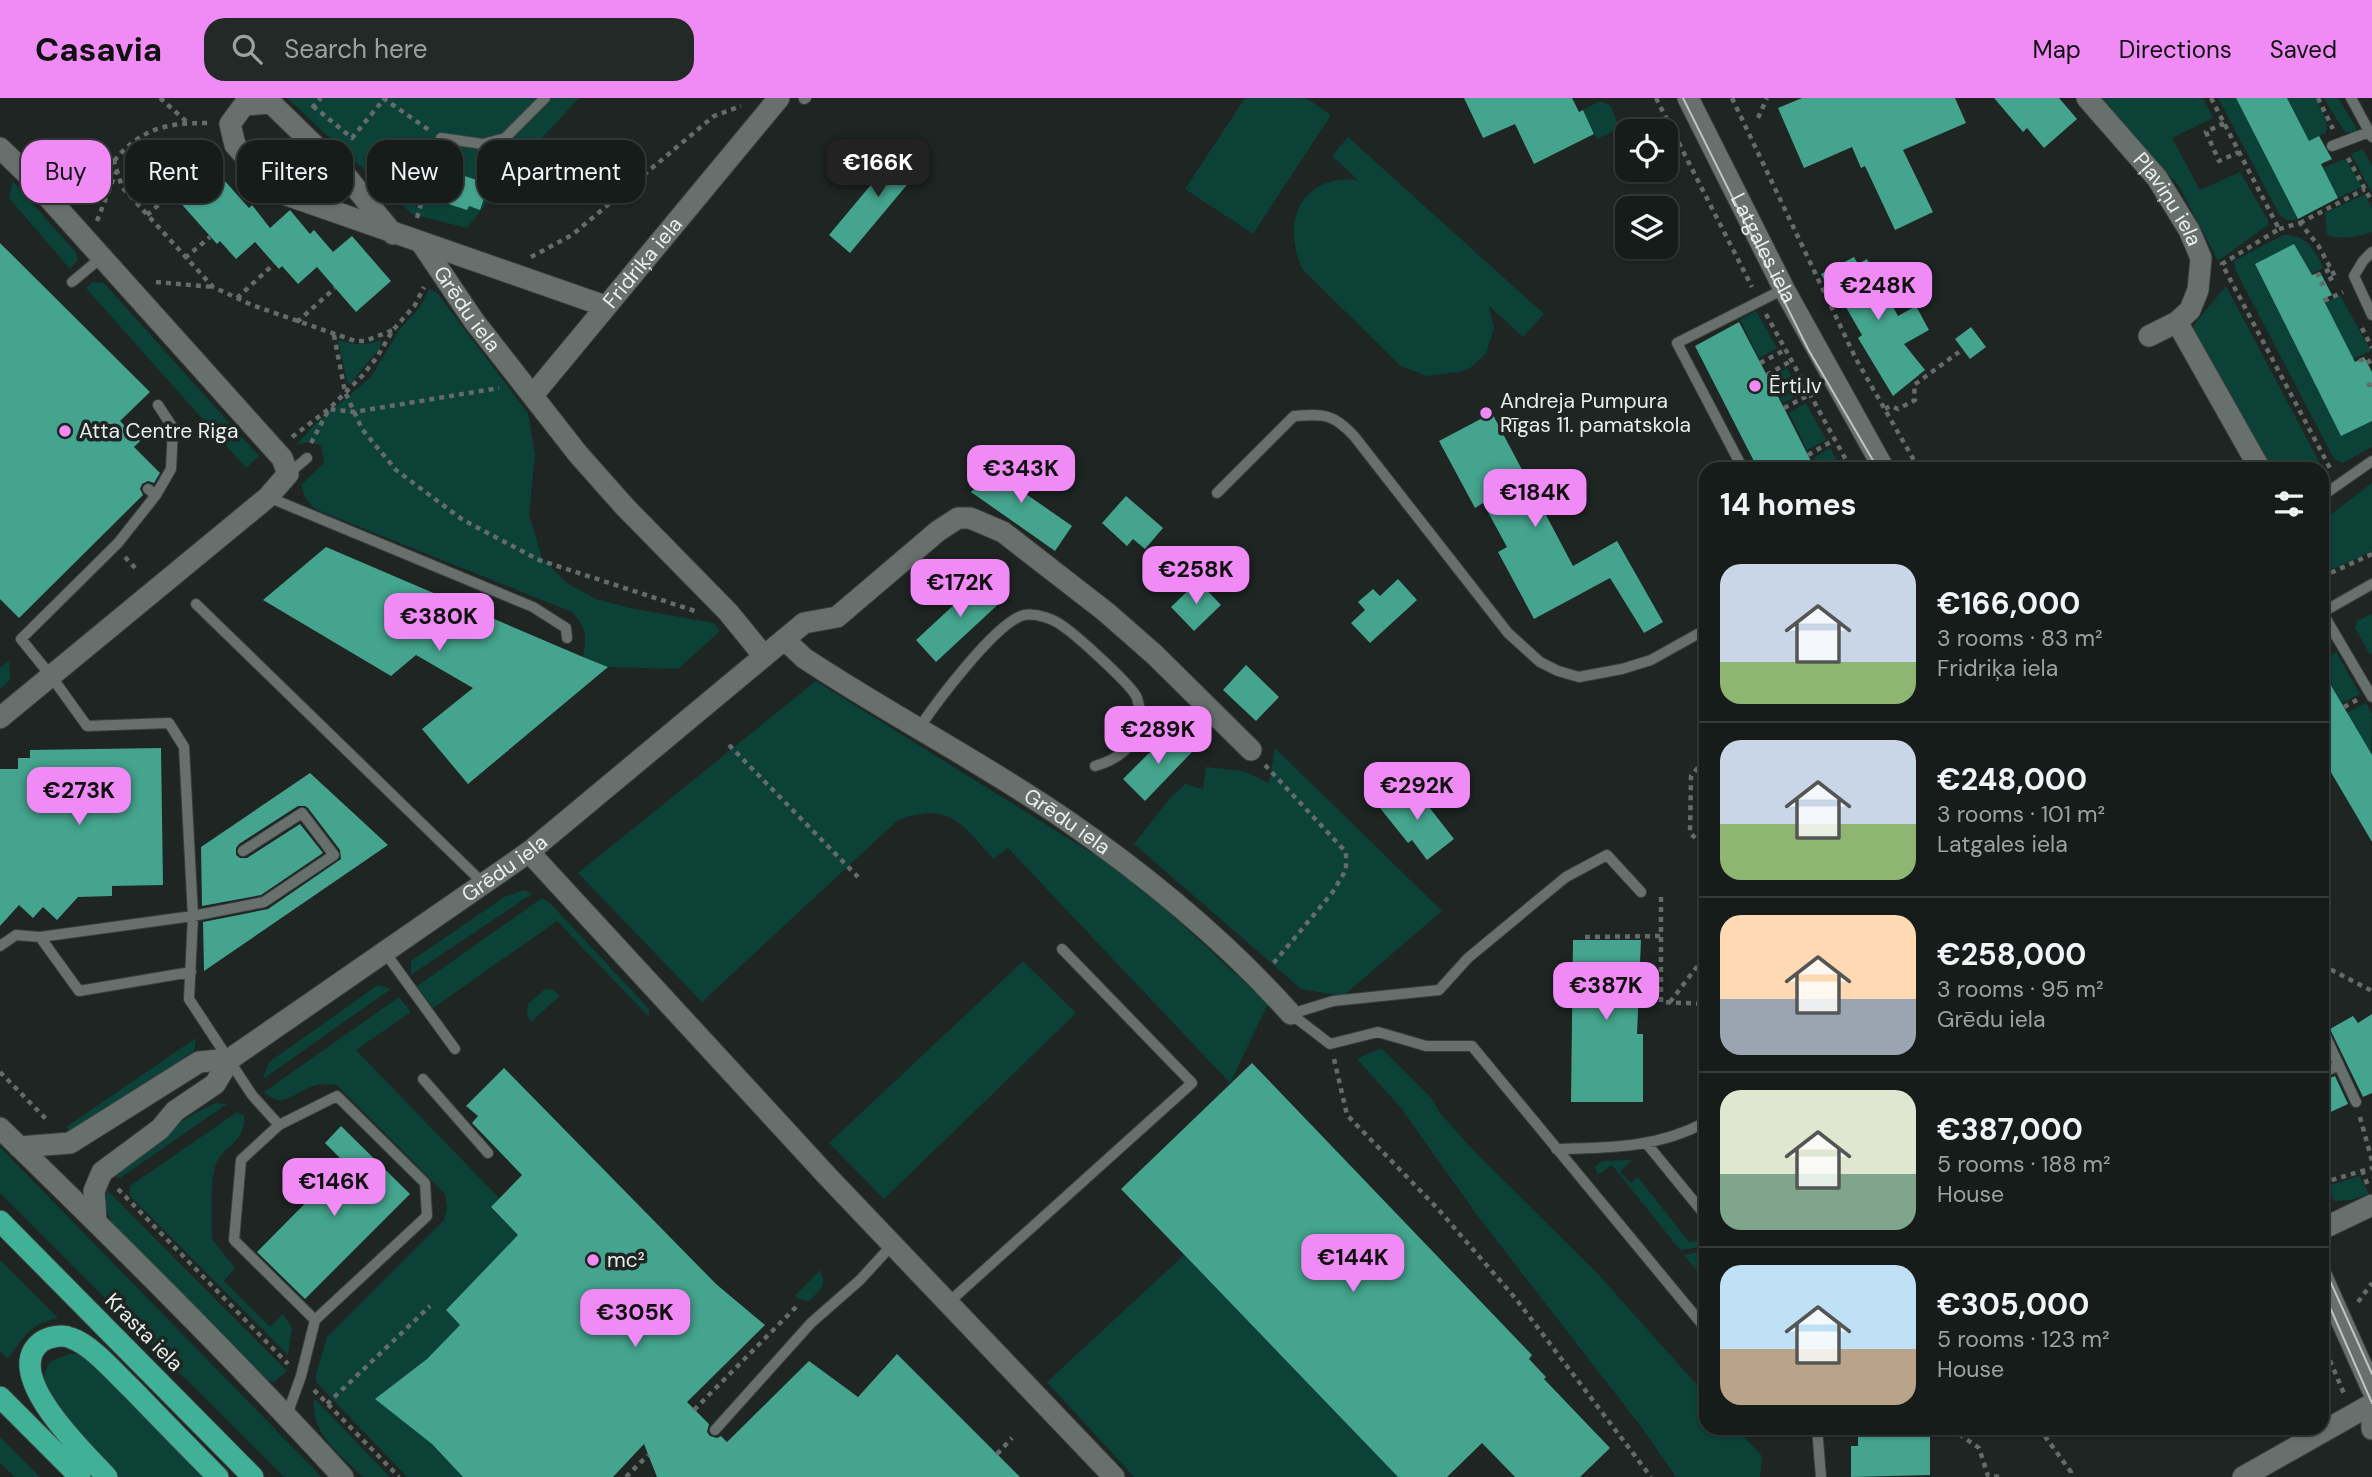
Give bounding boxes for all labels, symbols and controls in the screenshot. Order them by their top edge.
search box [204,18,694,81]
text: Casavia [35,28,162,71]
icon: search [228,30,266,68]
text: Search here [284,32,428,66]
text: Map [2033,34,2081,65]
text: Directions [2119,34,2232,65]
text: Saved [2270,34,2337,65]
map controls [1615,119,1678,259]
button: locate [1615,119,1678,182]
chip: Buy [21,140,111,203]
chip: Rent [125,140,223,203]
chip: Filters [237,140,353,203]
chip: New [367,140,463,203]
chip: Apartment [477,140,645,203]
pin: €166K [829,140,927,199]
street label: Pļaviņu iela [2127,146,2208,250]
text: €166K [843,147,913,177]
street label: Latgales iela [1724,188,1803,308]
button: layers [1615,196,1678,259]
street label: Fridriķa iela [597,211,689,314]
street label: Grēdu iela [427,261,507,358]
pin: €248K [1829,262,1927,322]
text: €248K [1840,270,1916,300]
place label: Ērti.lv [1769,372,1822,400]
marker: Ērti.lv [1747,378,1763,394]
place label: Andreja Pumpura Rīgas 11. pamatskola [1500,387,1691,439]
marker: Andreja Pumpura Rīgas 11. pamatskola [1478,405,1494,421]
place label: Atta Centre Riga [79,417,238,445]
marker: Atta Centre Riga [57,423,73,439]
pin: €343K [972,446,1070,505]
text: €343K [983,453,1059,483]
pin: €184K [1486,470,1584,529]
text: €184K [1499,477,1571,507]
text: 14 homes [1720,485,1857,524]
icon: filters [2270,485,2308,523]
pin: €258K [1147,546,1245,606]
text: €258K [1158,554,1234,584]
pin: €172K [911,560,1009,619]
text: €172K [927,567,993,597]
text: €166,000 [1937,584,2080,623]
icon: home [1776,592,1860,676]
pin: €380K [390,594,488,653]
text: €380K [400,601,478,631]
text: 3 rooms · 83 m² [1937,623,2103,653]
text: Fridriķa iela [1937,653,2058,683]
pin: €289K [1109,706,1207,766]
text: €289K [1121,714,1195,744]
text: €248,000 [1937,760,2087,799]
pin: €292K [1368,762,1466,822]
pin: €273K [30,768,128,827]
icon: home [1776,768,1860,852]
text: €292K [1380,770,1454,800]
text: €273K [43,775,115,805]
street label: Grēdu iela [1019,782,1116,861]
text: 3 rooms · 101 m² [1937,799,2105,829]
street label: Grēdu iela [456,828,553,908]
text: Latgales iela [1937,829,2068,859]
text: €258,000 [1937,935,2086,974]
icon: home [1776,943,1860,1027]
pin: €387K [1557,962,1655,1022]
text: €387K [1569,970,1643,1000]
text: 3 rooms · 95 m² [1937,974,2104,1004]
text: Grēdu iela [1937,1004,2046,1034]
text: €387,000 [1937,1110,2083,1149]
icon: home [1776,1118,1860,1202]
text: 5 rooms · 188 m² [1937,1149,2111,1179]
pin: €146K [285,1158,383,1218]
text: €146K [298,1166,370,1196]
text: House [1937,1179,2004,1209]
pin: €144K [1304,1234,1402,1294]
text: €144K [1317,1242,1389,1272]
place label: mc² [607,1246,645,1274]
marker: mc² [585,1252,601,1268]
text: €305,000 [1937,1285,2089,1324]
street label: Krasta iela [99,1287,189,1377]
pin: €305K [586,1290,684,1349]
icon: home [1776,1293,1860,1377]
text: €305K [596,1297,674,1327]
text: 5 rooms · 123 m² [1937,1324,2110,1354]
text: House [1937,1354,2004,1384]

